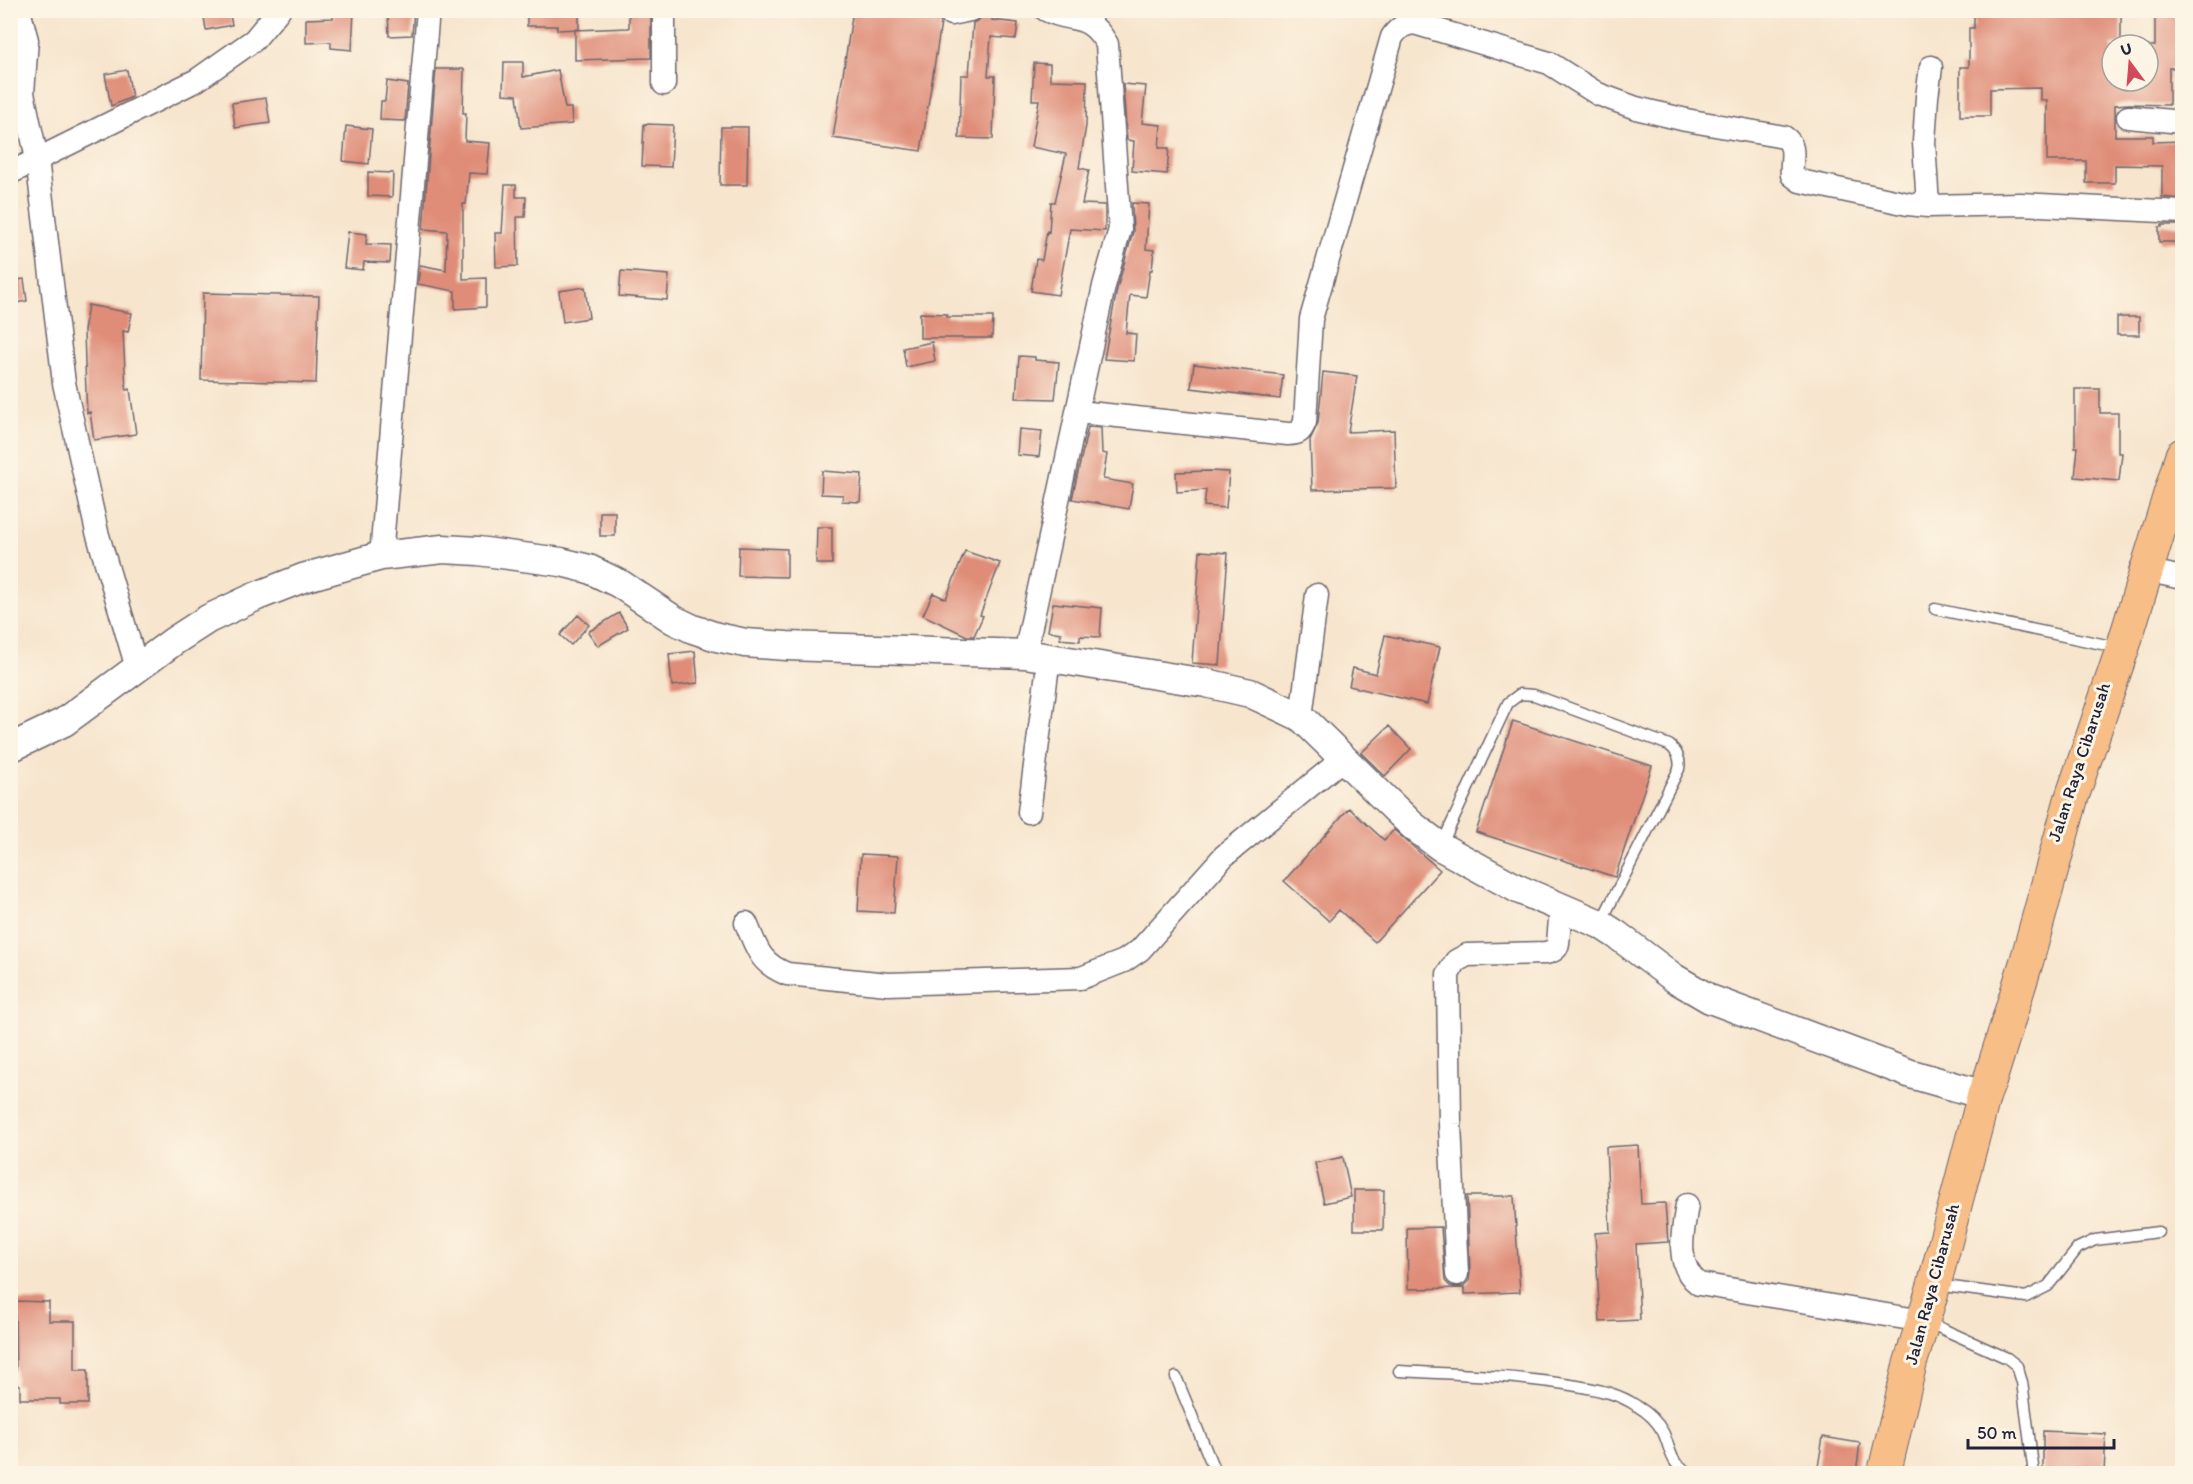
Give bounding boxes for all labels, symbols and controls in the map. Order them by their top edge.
north arrow [2100,33,2160,93]
text: U [2118,38,2134,60]
street label: Jalan Raya Cibarusah [2043,679,2115,844]
street label: Jalan Raya Cibarusah [1900,1201,1964,1367]
scale bar [1968,1412,2114,1450]
text: 50 m [1977,1422,2017,1444]

